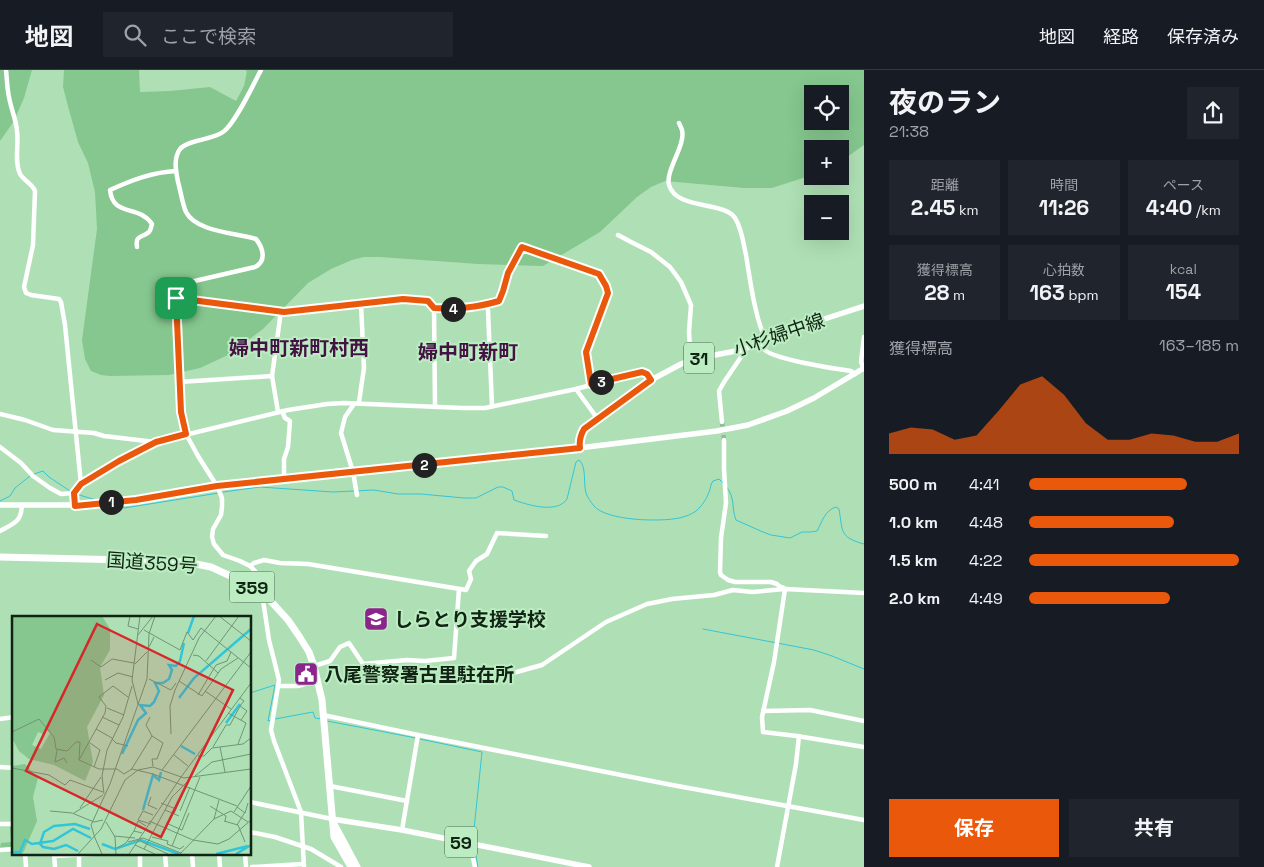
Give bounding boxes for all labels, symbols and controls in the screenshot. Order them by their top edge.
search box [103,12,453,57]
text: 地図 [25,21,73,52]
icon: search [121,21,149,49]
text: ここで検索 [161,24,256,49]
text: 地図 [1039,25,1075,48]
text: 経路 [1103,25,1139,48]
text: 保存済み [1167,25,1239,48]
text: 夜のラン [889,84,1001,120]
map controls [804,85,849,240]
button: locate [804,85,849,130]
button: share [1187,87,1239,139]
text: 21:38 [889,121,929,142]
button: + [804,140,849,185]
text: 距離 [931,176,959,194]
text: 時間 [1050,176,1078,194]
text: ペース [1163,176,1204,194]
text: 2.45 [911,194,955,221]
text: 11:26 [1039,194,1089,221]
text: 4:40 [1146,194,1192,221]
button: − [804,195,849,240]
text: km [955,201,979,219]
text: /km [1192,201,1221,219]
text: kcal [1170,260,1197,278]
text: 獲得標高 [917,261,973,279]
text: 心拍数 [1043,261,1085,279]
pin [155,277,197,319]
text: 154 [1166,278,1201,305]
text: 28 [924,279,949,306]
text: 163 [1030,279,1065,306]
icon: arrive [162,284,190,312]
text: m [949,286,965,304]
text: bpm [1065,286,1098,304]
pin: 4 [440,296,466,322]
text: 4 [449,300,458,318]
street label: 小杉婦中線 [730,308,828,362]
district label: 婦中町新町村西 [229,335,369,361]
text: 163–185 m [1159,335,1239,356]
text: 獲得標高 [889,338,953,359]
district label: 婦中町新町 [418,339,518,365]
road number: 31 [684,342,714,374]
pin: 3 [588,370,614,394]
text: 3 [597,373,606,391]
pin: 2 [412,452,436,478]
text: 2 [420,456,429,474]
text: 500 m [889,474,937,495]
text: 4:41 [969,474,999,495]
pin: 1 [98,490,124,514]
text: 1 [108,493,115,511]
text: 1.0 km [889,512,938,533]
text: 4:48 [969,512,1003,533]
street label: 国道359号 [105,547,199,579]
text: 1.5 km [889,550,937,571]
text: 4:22 [969,550,1002,571]
road number: 359 [230,572,274,602]
text: 2.0 km [889,588,940,609]
text: 4:49 [969,588,1003,609]
school or university icon: しらとり支援学校 [363,606,389,632]
place label: しらとり支援学校 [394,607,546,632]
inset map [12,616,251,854]
public building icon: 八尾警察署古里駐在所 [293,661,319,687]
place label: 八尾警察署古里駐在所 [324,662,514,687]
button: 保存 [889,799,1059,857]
button: 共有 [1069,799,1239,857]
road number: 59 [445,826,477,858]

